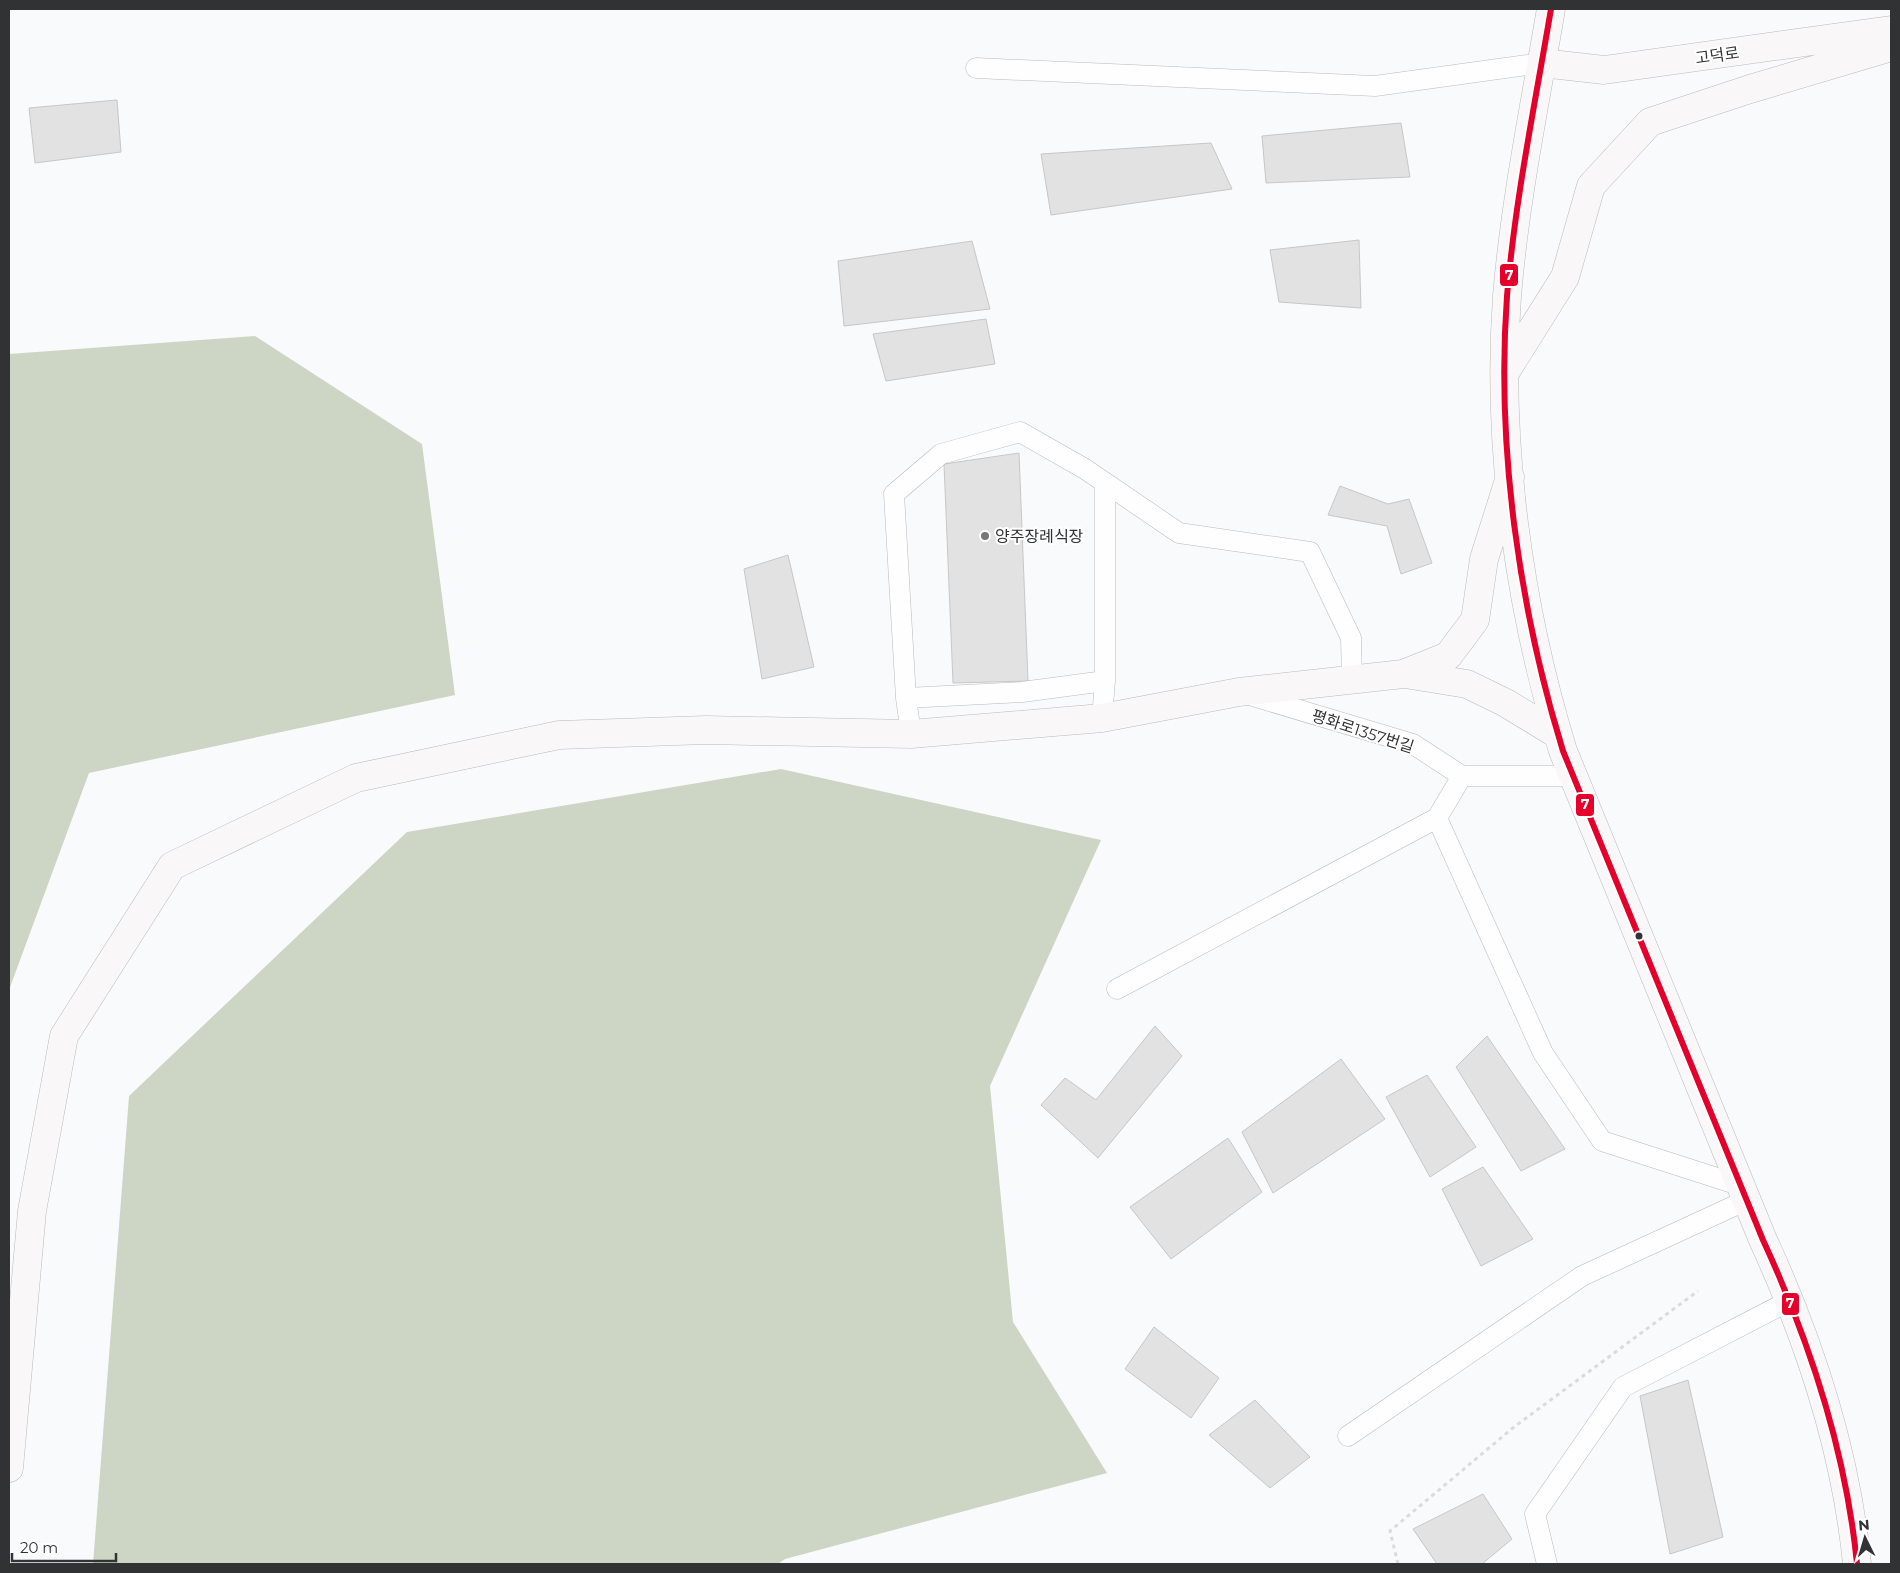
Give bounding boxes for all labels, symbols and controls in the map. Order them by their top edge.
street label: 고덕로 [1694,43,1741,68]
line badge: 7 [1499,263,1519,287]
text: 7 [1505,266,1514,284]
place label: 양주장례식장 [995,527,1084,546]
marker: 양주장례식장 [979,530,991,542]
street label: 평화로1357번길 [1309,706,1416,757]
line badge: 7 [1575,793,1595,817]
text: 7 [1581,795,1590,813]
unlabelled marker [1634,931,1644,941]
line badge: 7 [1781,1292,1800,1316]
text: 7 [1786,1294,1795,1312]
north arrow [1840,1513,1890,1563]
text: N [1857,1516,1870,1535]
scale bar [12,1530,116,1562]
text: 20 m [20,1538,58,1557]

